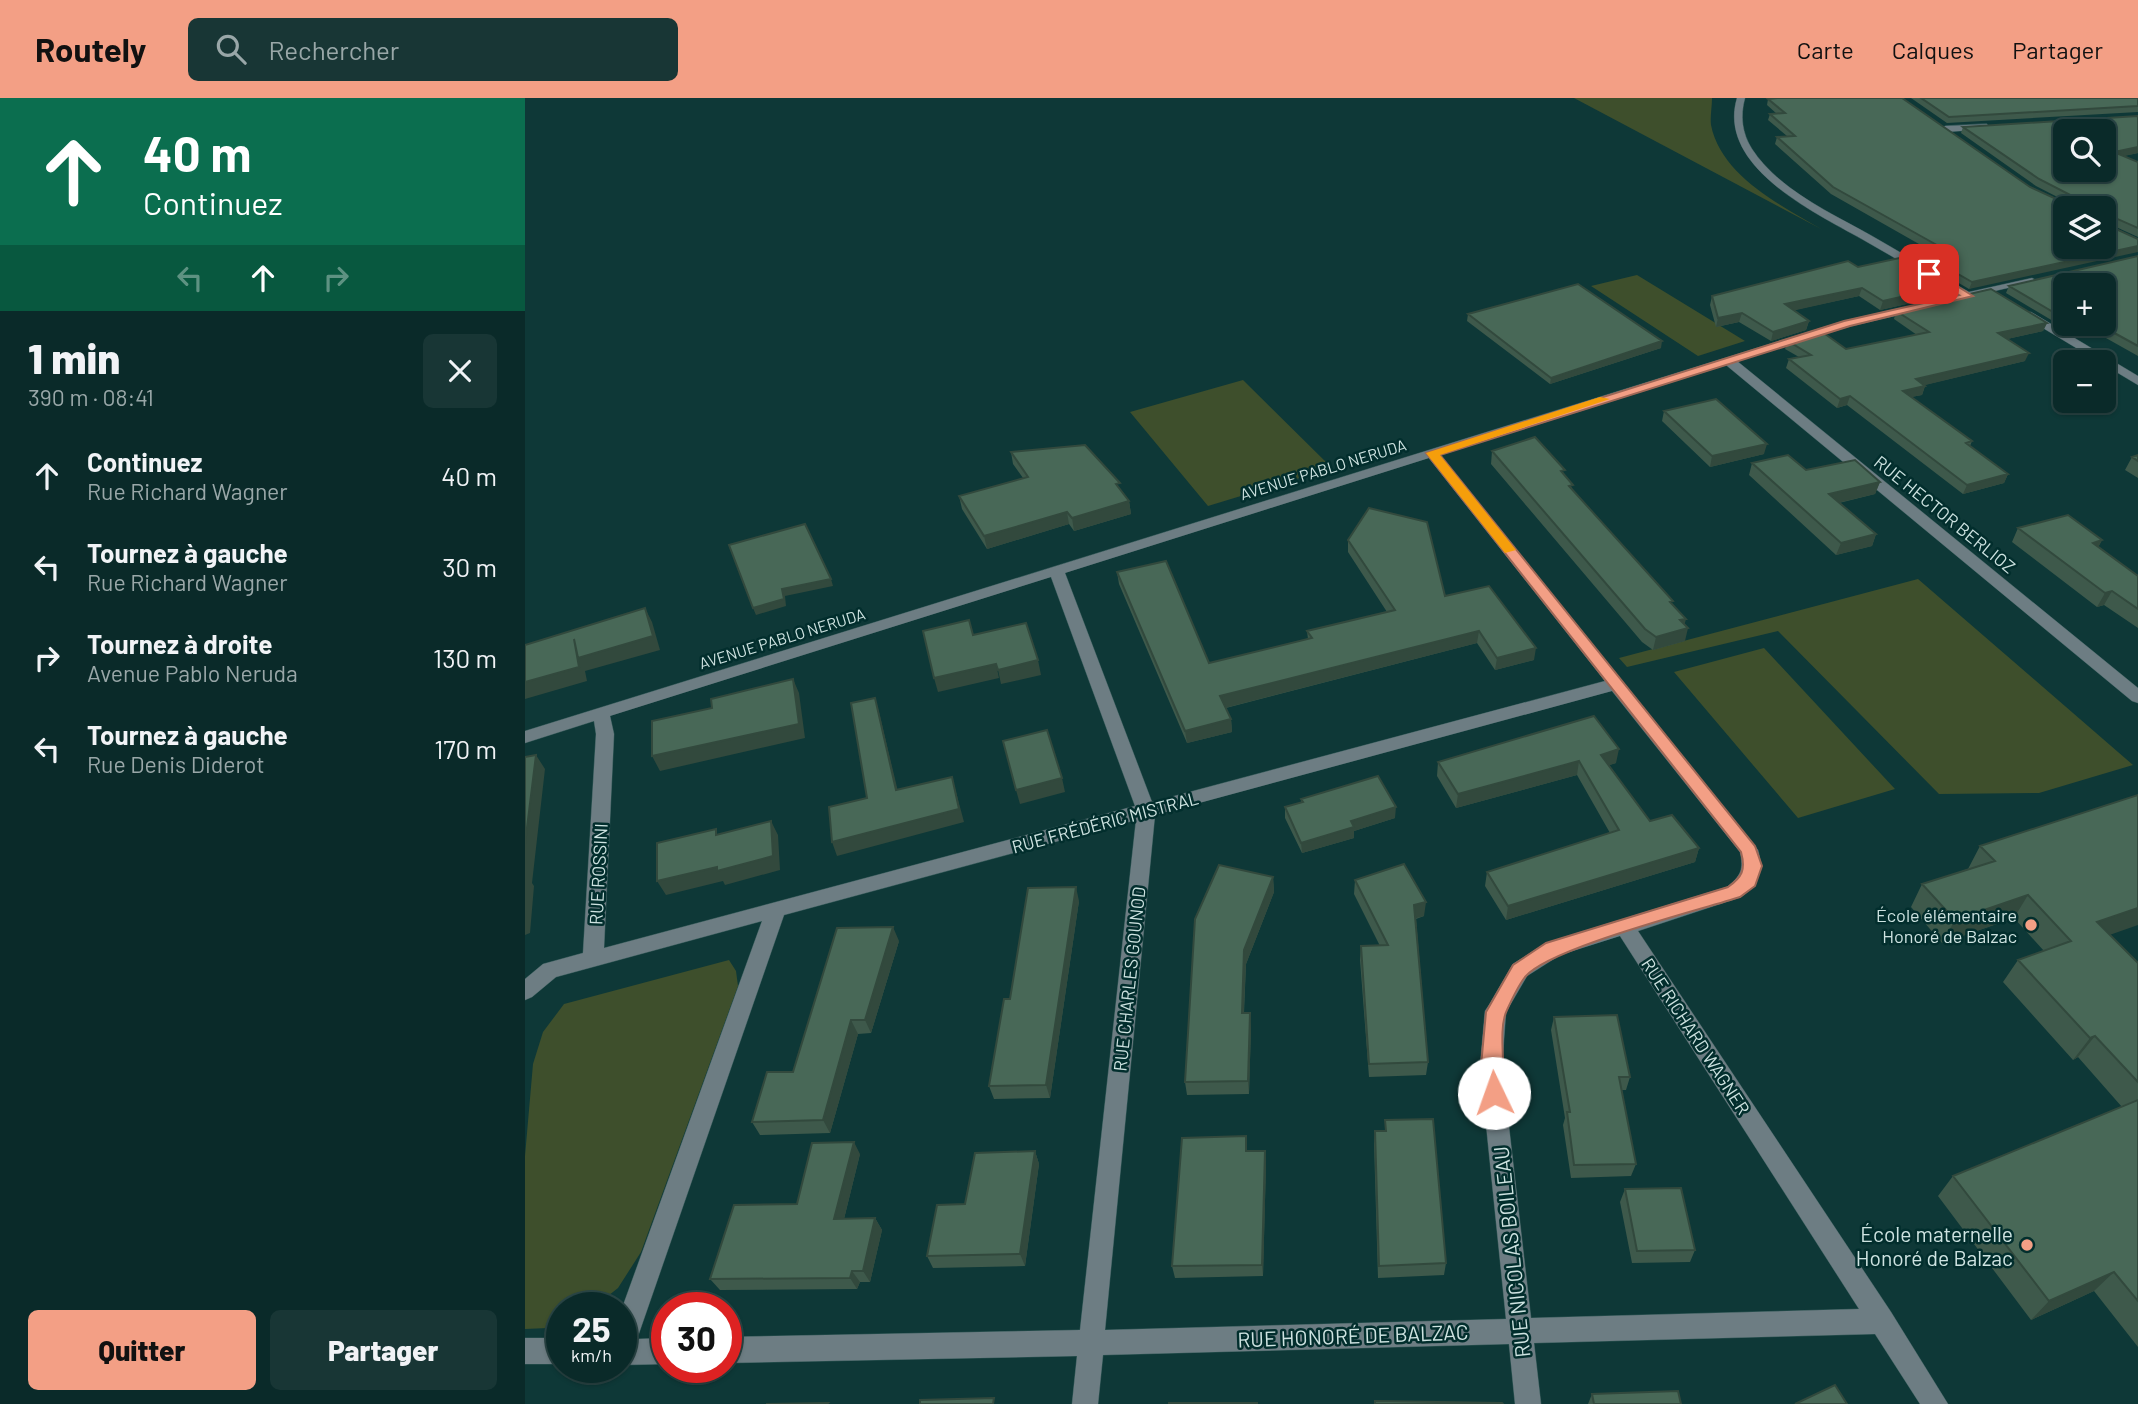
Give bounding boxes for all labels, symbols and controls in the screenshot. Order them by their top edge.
search box [188,18,678,81]
text: Routely [35,29,146,69]
icon: search [212,30,250,68]
text: Rechercher [268,34,399,65]
text: Carte [1797,35,1854,64]
text: Calques [1892,35,1974,64]
text: Partager [2012,35,2103,64]
map controls [2053,119,2116,413]
button: search [2053,119,2116,182]
text: 40 m [143,123,251,182]
icon: ahead [28,126,119,217]
text: Continuez [143,183,283,221]
button: layers [2053,196,2116,259]
pin [1899,244,1959,304]
icon: arrive [1910,255,1948,293]
icon: left [171,259,209,297]
icon: ahead [244,259,282,297]
icon: right [317,259,355,297]
button: + [2053,273,2116,336]
text: 1 min [28,332,120,382]
button: close [423,334,497,408]
button: − [2053,350,2116,413]
text: 390 m · 08:41 [28,383,154,411]
street label: AVENUE PABLO NERUDA [1238,435,1409,503]
text: Continuez [87,446,203,477]
street label: RUE HECTOR BERLIOZ [1870,450,2020,578]
icon: ahead [28,457,66,495]
text: 40 m [441,460,497,491]
text: Rue Richard Wagner [87,477,288,505]
text: Tournez à gauche [87,537,288,568]
icon: left [28,548,66,586]
text: 30 m [442,551,497,582]
text: Rue Richard Wagner [87,568,288,596]
street label: AVENUE PABLO NERUDA [697,604,868,672]
text: Tournez à droite [87,628,272,659]
icon: right [28,639,66,677]
text: 130 m [433,642,497,673]
text: Avenue Pablo Neruda [87,659,298,687]
text: Tournez à gauche [87,719,288,750]
icon: left [28,730,66,768]
text: 170 m [434,733,497,764]
text: Rue Denis Diderot [87,750,265,778]
street label: RUE FRÉDÉRIC MISTRAL [1009,786,1201,858]
street label: RUE ROSSINI [584,823,612,925]
street label: RUE CHARLES GOUNOD [1108,886,1150,1072]
place label: École élémentaire Honoré de Balzac [1876,904,2017,947]
marker: École élémentaire Honoré de Balzac [2023,917,2039,933]
street label: RUE RICHARD WAGNER [1637,954,1755,1118]
position arrow [1457,1056,1531,1130]
street label: RUE NICOLAS BOILEAU [1487,1145,1535,1359]
place label: École maternelle Honoré de Balzac [1856,1221,2013,1270]
marker: École maternelle Honoré de Balzac [2019,1237,2035,1253]
speed limit sign: 30 [651,1292,742,1383]
text: 25 [572,1307,611,1349]
button: Quitter [28,1310,256,1390]
button: Partager [270,1310,497,1390]
street label: RUE HONORÉ DE BALZAC [1237,1318,1469,1352]
text: km/h [571,1344,612,1366]

